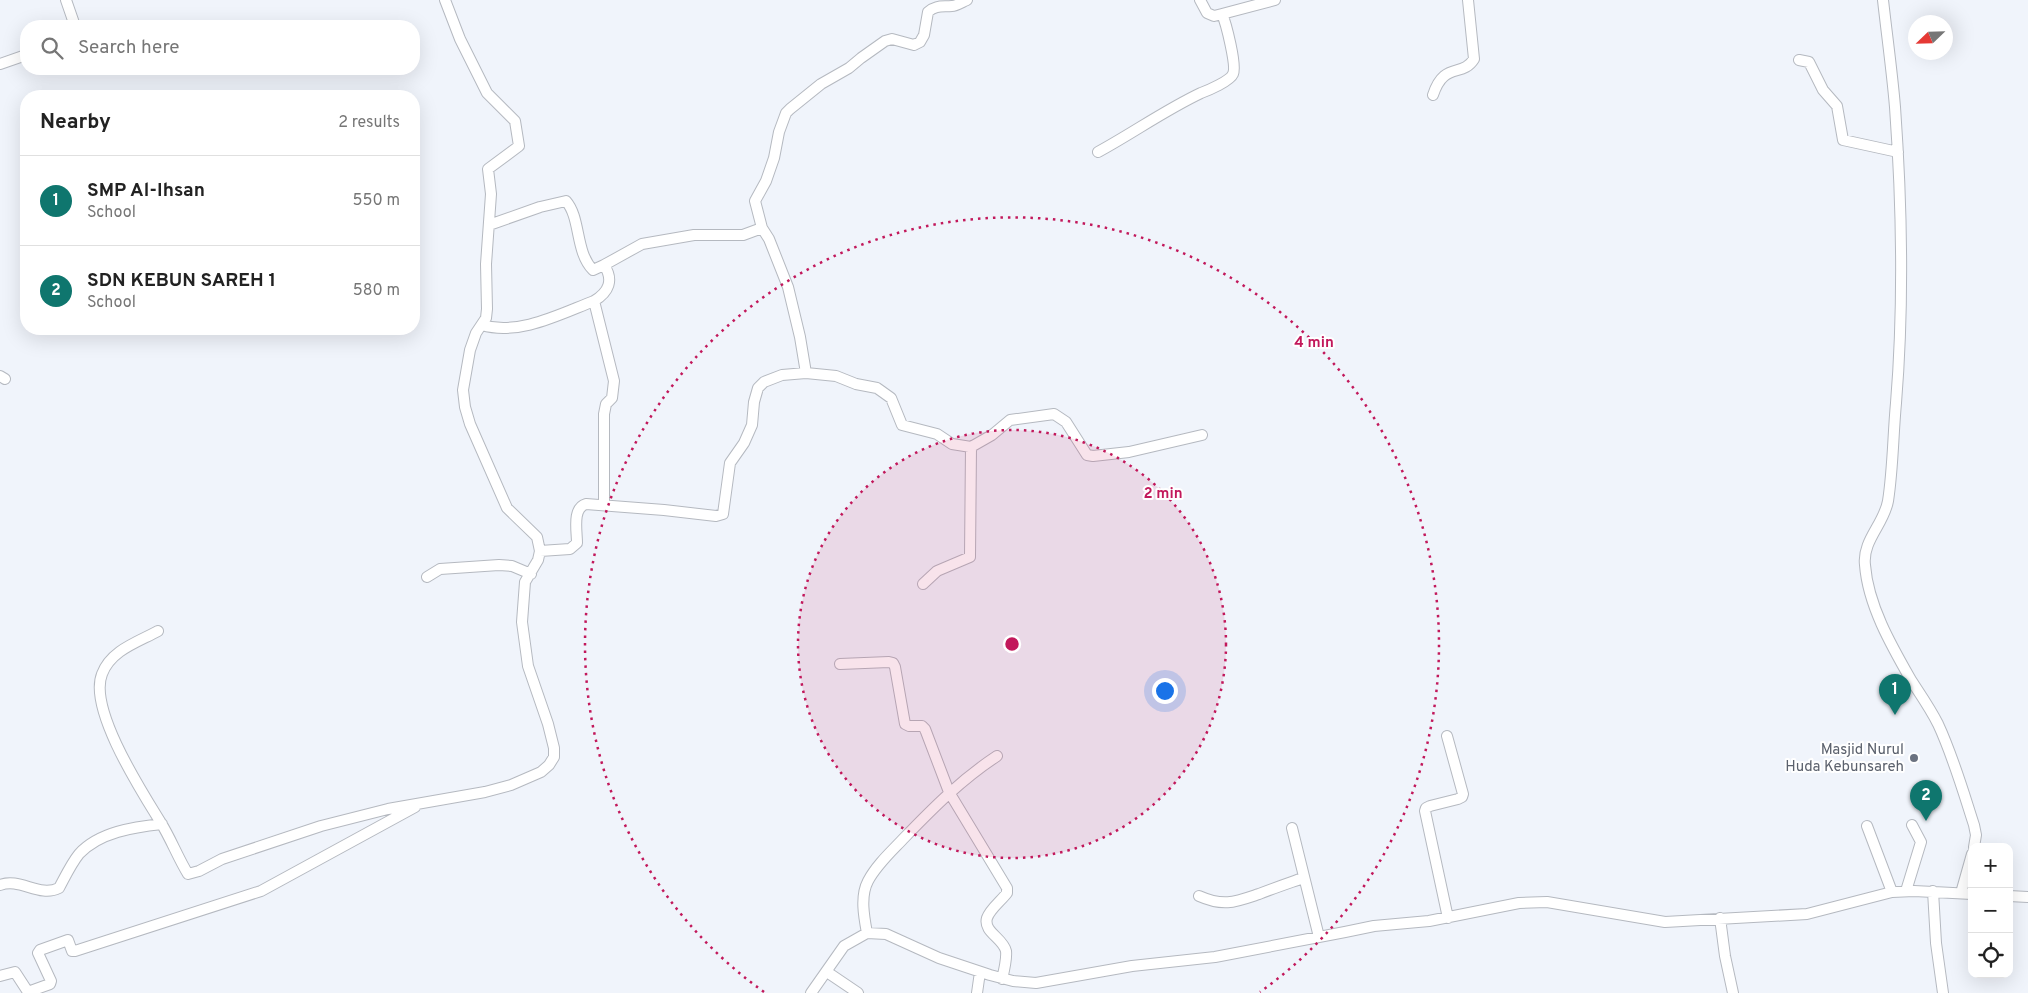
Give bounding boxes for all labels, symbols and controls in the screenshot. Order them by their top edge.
north arrow [1908,15,1953,60]
search box [20,20,420,75]
icon: search [38,34,66,62]
text: Search here [78,36,180,60]
text: Nearby [40,109,111,136]
text: 2 results [338,113,400,133]
text: SMP Al-Ihsan [87,179,205,203]
text: 1 [53,191,59,211]
text: 550 m [353,191,400,211]
text: School [87,203,136,223]
text: SDN KEBUN SAREH 1 [87,269,276,293]
text: 2 [51,281,61,301]
text: 580 m [353,281,400,301]
text: School [87,293,136,313]
text: 4 min [1294,334,1334,353]
text: 2 min [1143,485,1183,504]
centre of rings [1003,635,1021,653]
pin: 1 [1879,674,1911,715]
your location [1152,678,1178,704]
place label: Masjid Nurul Huda Kebunsareh [1785,741,1904,777]
marker: Masjid Nurul Huda Kebunsareh [1908,752,1920,764]
pin: 2 [1910,780,1942,821]
map controls [1968,843,2013,978]
button: + [1968,843,2013,888]
button: − [1968,888,2013,933]
button: locate [1968,933,2013,978]

